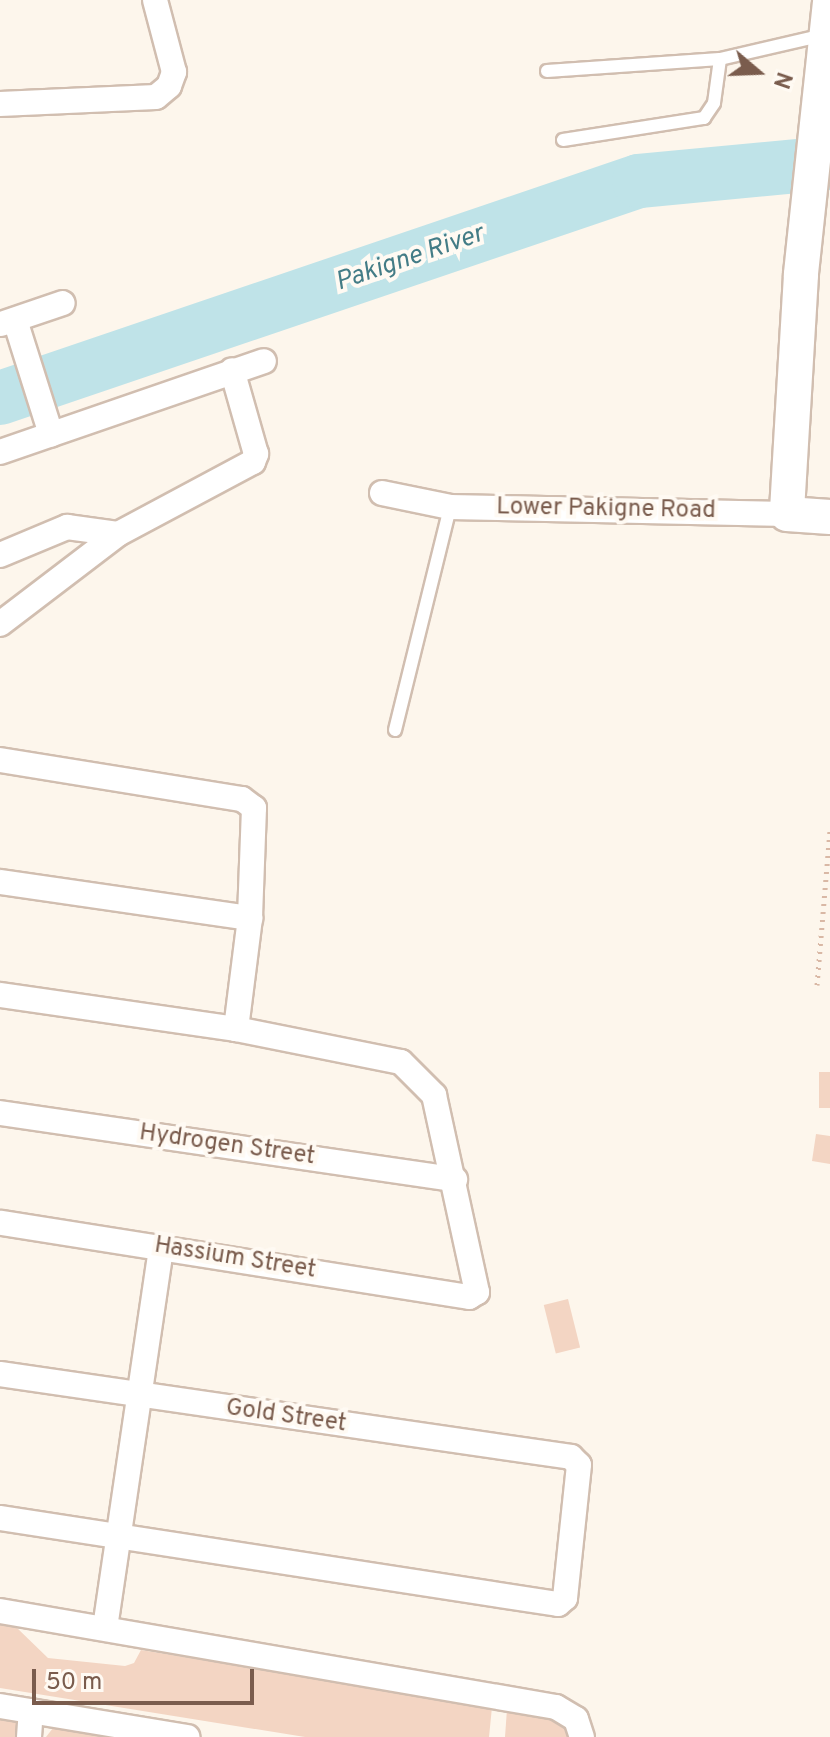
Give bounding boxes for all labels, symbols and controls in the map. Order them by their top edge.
north arrow [718,32,798,112]
text: N [766,68,797,92]
water label: Pakigne River [332,219,488,299]
street label: Lower Pakigne Road [496,494,716,526]
street label: Hydrogen Street [137,1119,317,1173]
street label: Hassium Street [152,1232,318,1286]
street label: Gold Street [224,1394,348,1440]
scale bar [36,1653,258,1703]
text: 50 m [46,1668,102,1698]

